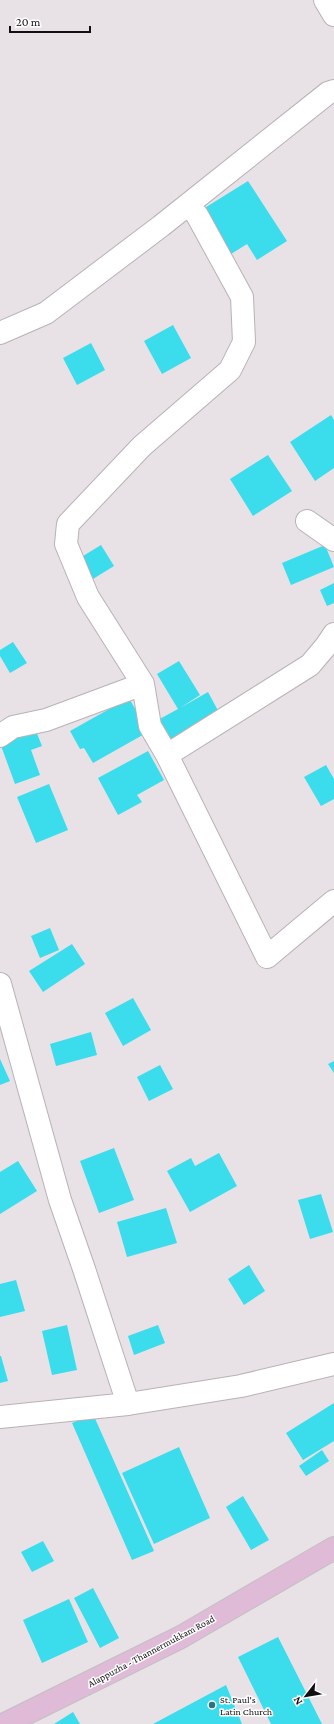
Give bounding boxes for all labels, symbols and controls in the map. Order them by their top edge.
scale bar [10,8,90,34]
text: 20 m [16,15,41,29]
street label: Alappuzha - Thannermukkam Road [86,1612,217,1689]
north arrow [286,1676,326,1716]
place label: St. Paul's Latin Church [220,1694,273,1717]
text: N [290,1694,305,1707]
marker: St. Paul's Latin Church [207,1700,217,1710]

